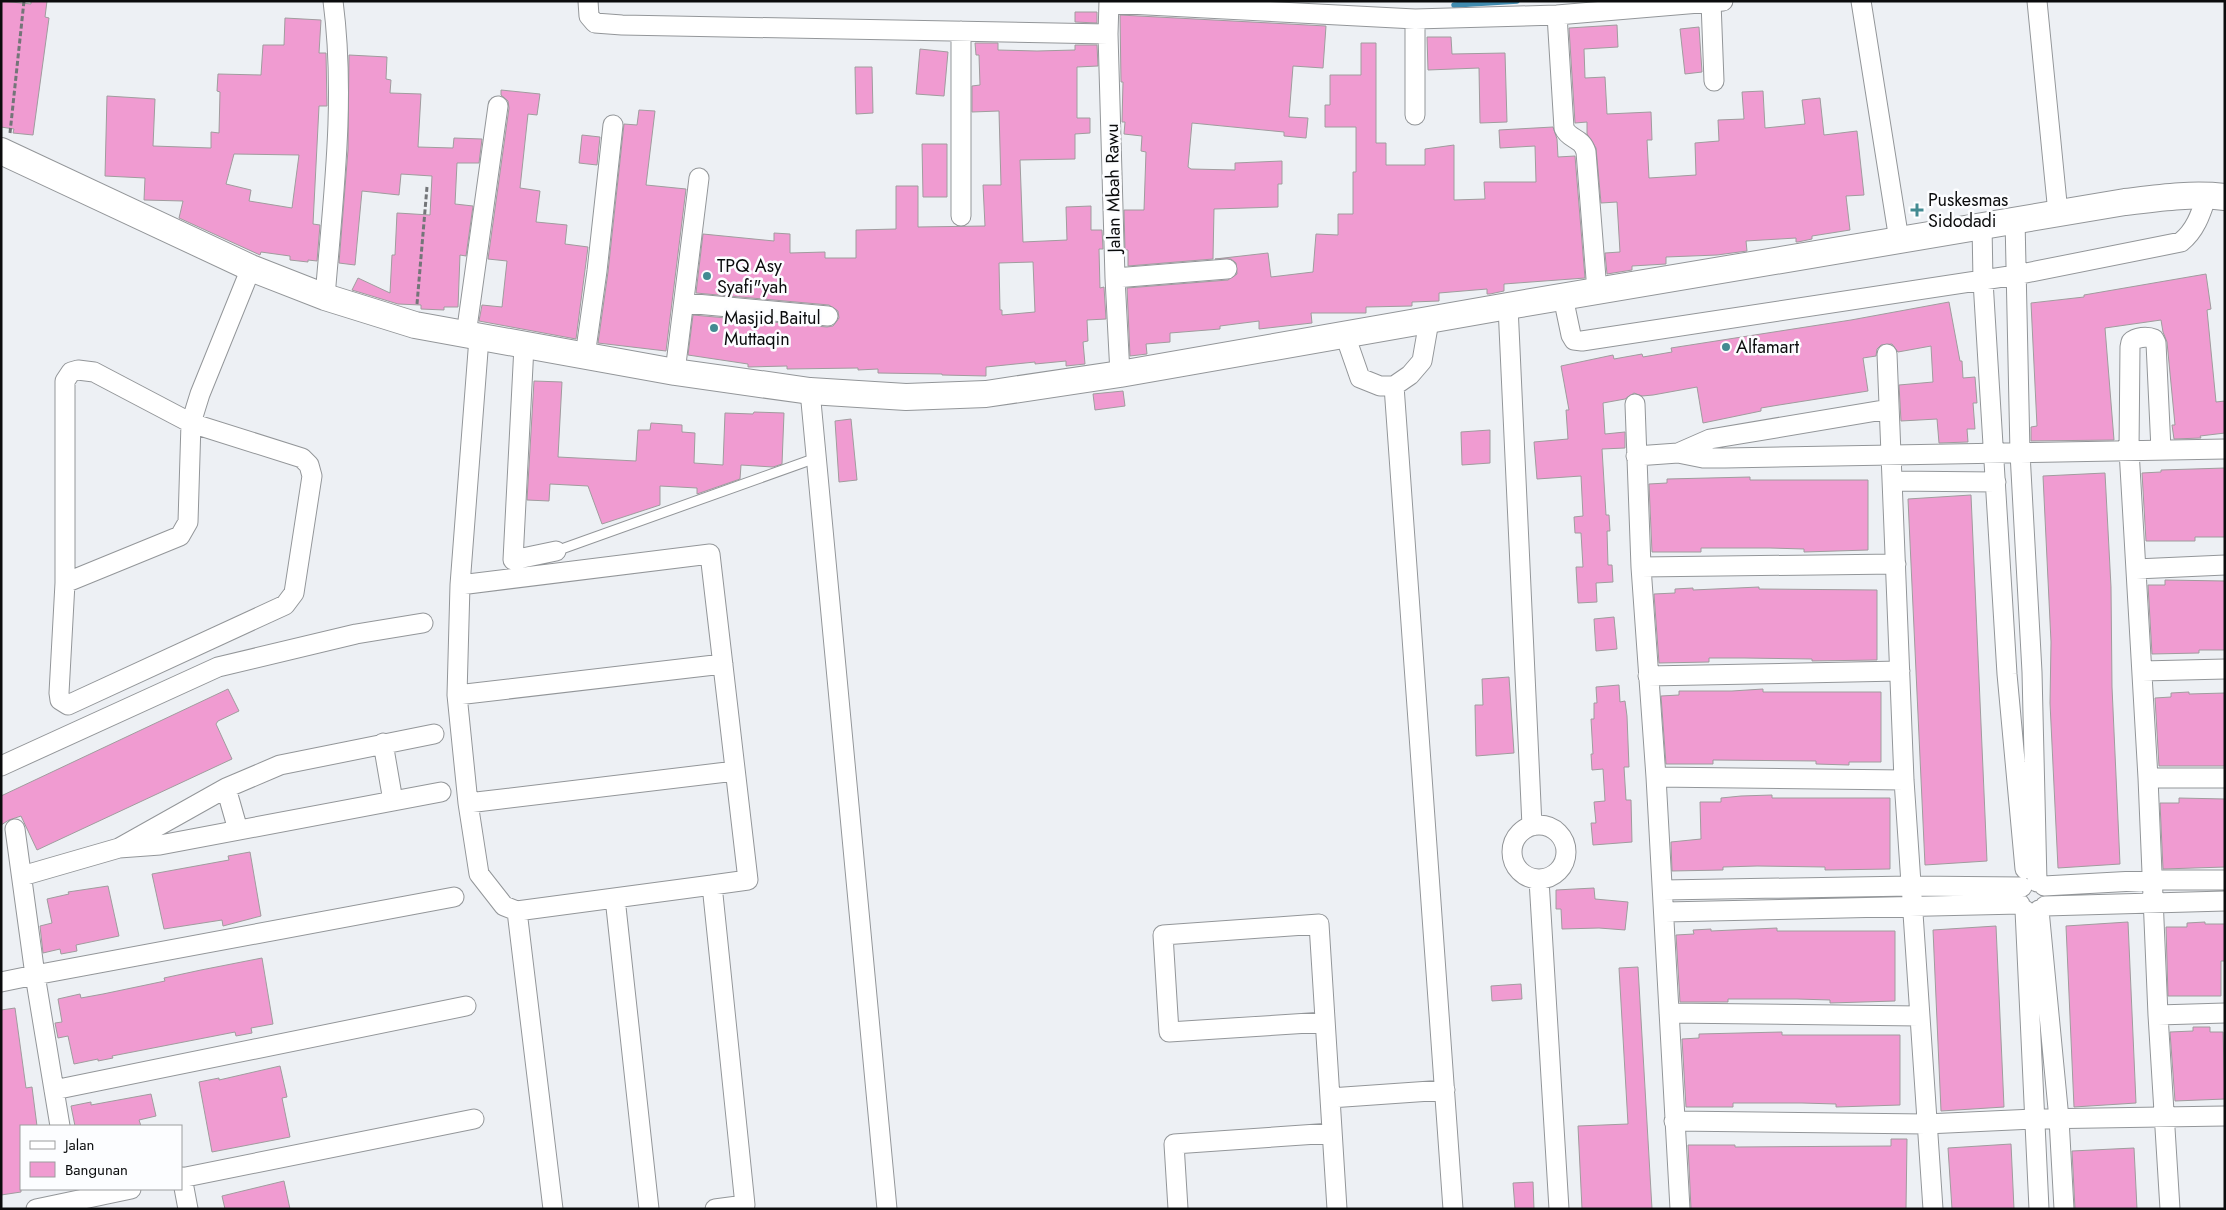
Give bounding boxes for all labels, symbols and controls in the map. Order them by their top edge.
street label: Jalan Mbah Rawu [1099,123,1127,255]
place label: Puskesmas Sidodadi [1928,187,2008,234]
marker: Puskesmas Sidodadi [1910,203,1924,217]
place label: TPQ Asy Syafi"yah [717,253,788,300]
marker: TPQ Asy Syafi"yah [701,270,713,282]
place label: Masjid Baitul Muttaqin [724,305,821,352]
marker: Masjid Baitul Muttaqin [708,322,720,334]
place label: Alfamart [1736,334,1800,360]
marker: Alfamart [1720,341,1732,353]
legend [20,1125,182,1190]
text: Jalan [63,1134,94,1156]
text: Bangunan [65,1159,128,1181]

